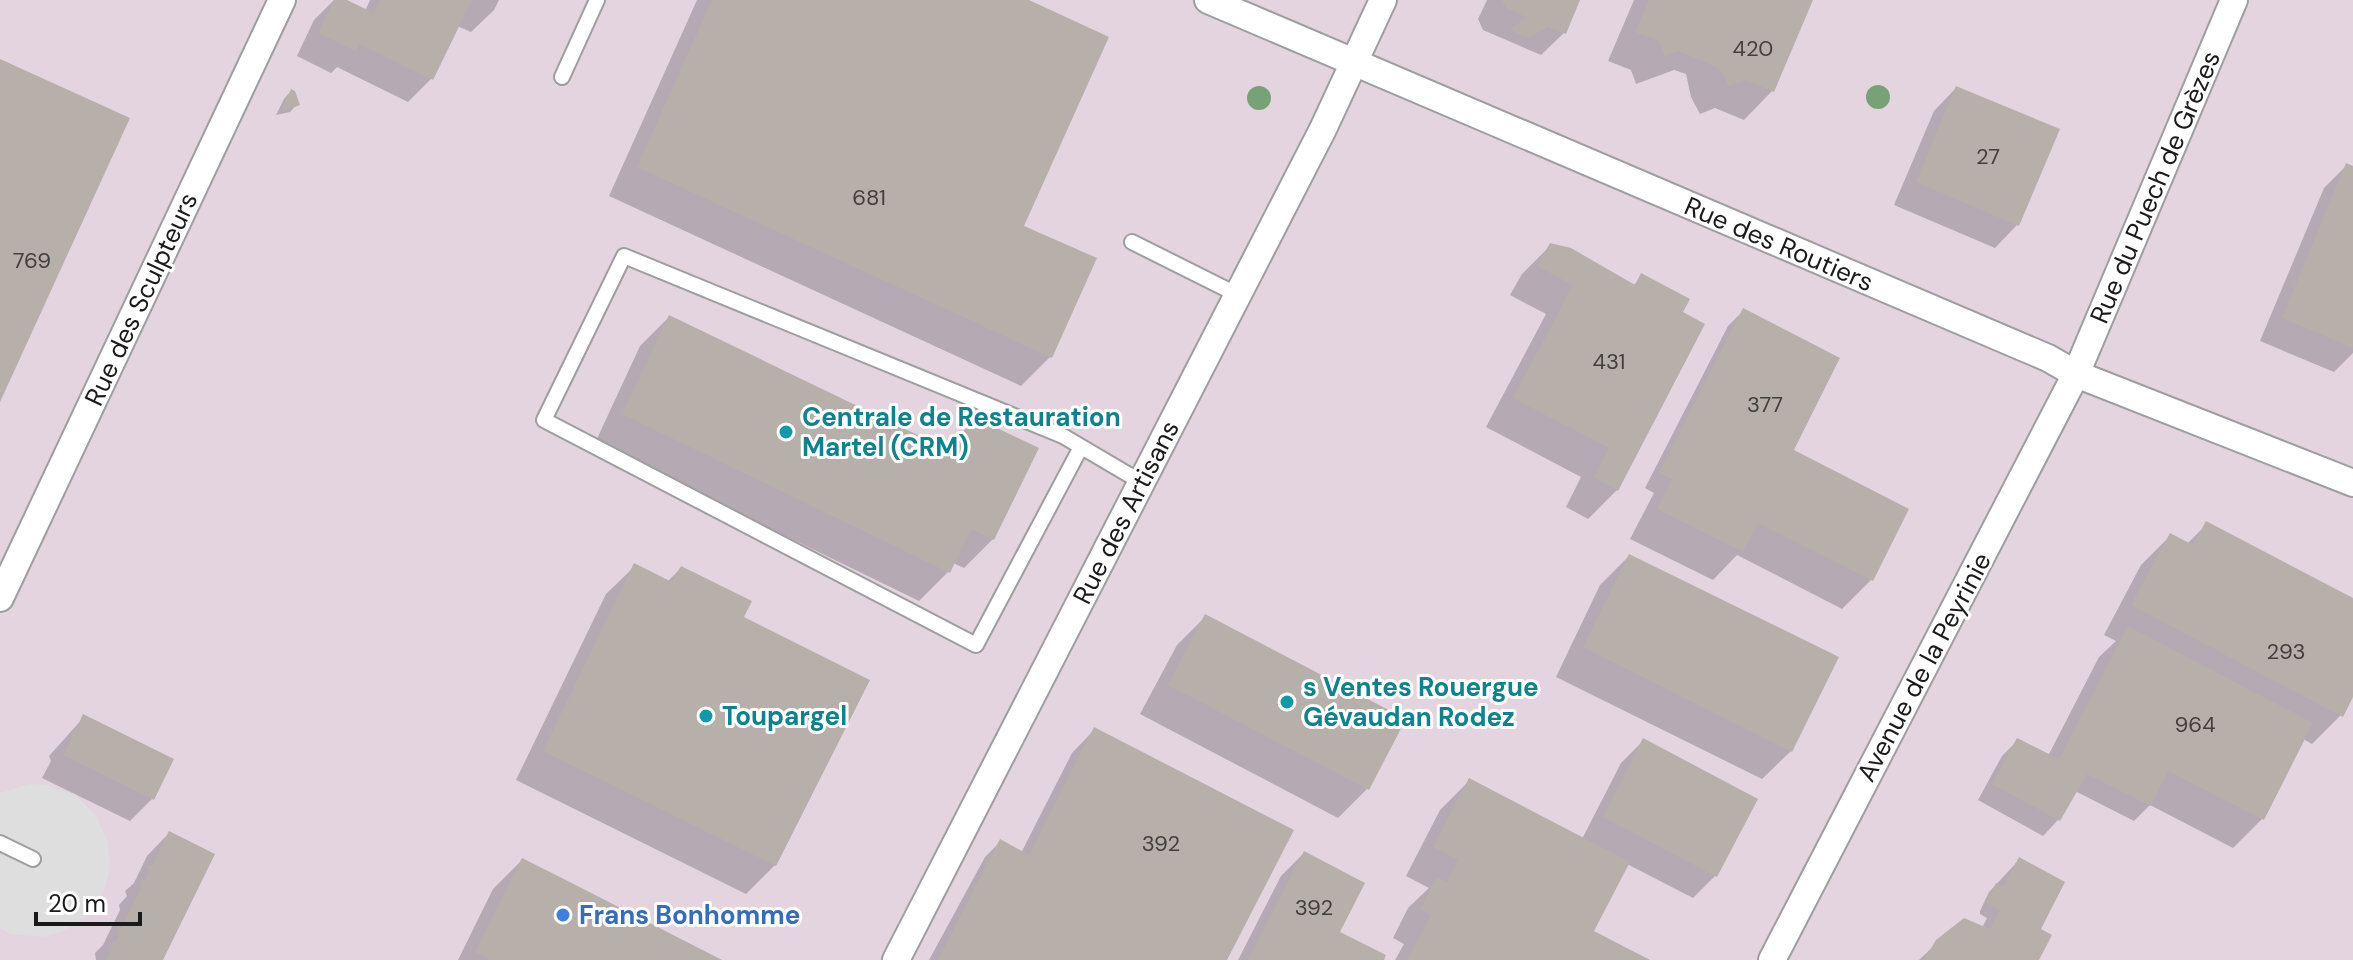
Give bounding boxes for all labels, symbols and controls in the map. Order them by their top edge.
house number: 420 [1733,34,1773,63]
street label: Rue du Puech de Grèzes [2082,46,2228,328]
house number: 27 [1976,142,2000,171]
house number: 681 [852,183,886,212]
street label: Rue des Sculpteurs [77,187,205,411]
street label: Rue des Routiers [1679,189,1879,299]
house number: 769 [13,246,51,275]
house number: 431 [1593,347,1625,376]
house number: 377 [1747,390,1783,419]
place label: Centrale de Restauration Martel (CRM) [802,400,1121,464]
street label: Rue des Artisans [1065,414,1187,610]
marker: Centrale de Restauration Martel (CRM) [777,423,795,441]
street label: Avenue de la Peyrinie [1849,546,1999,788]
house number: 293 [2267,637,2305,666]
place label: s Ventes Rouergue Gévaudan Rodez [1303,670,1539,734]
marker: s Ventes Rouergue Gévaudan Rodez [1278,693,1296,711]
place label: Toupargel [722,699,847,733]
marker: Toupargel [697,707,715,725]
house number: 964 [2175,710,2216,739]
house number: 392 [1142,829,1180,858]
scale bar [36,876,140,926]
text: 20 m [48,888,106,919]
house number: 392 [1295,893,1333,922]
place label: Frans Bonhomme [579,898,800,932]
marker: Frans Bonhomme [554,906,572,924]

